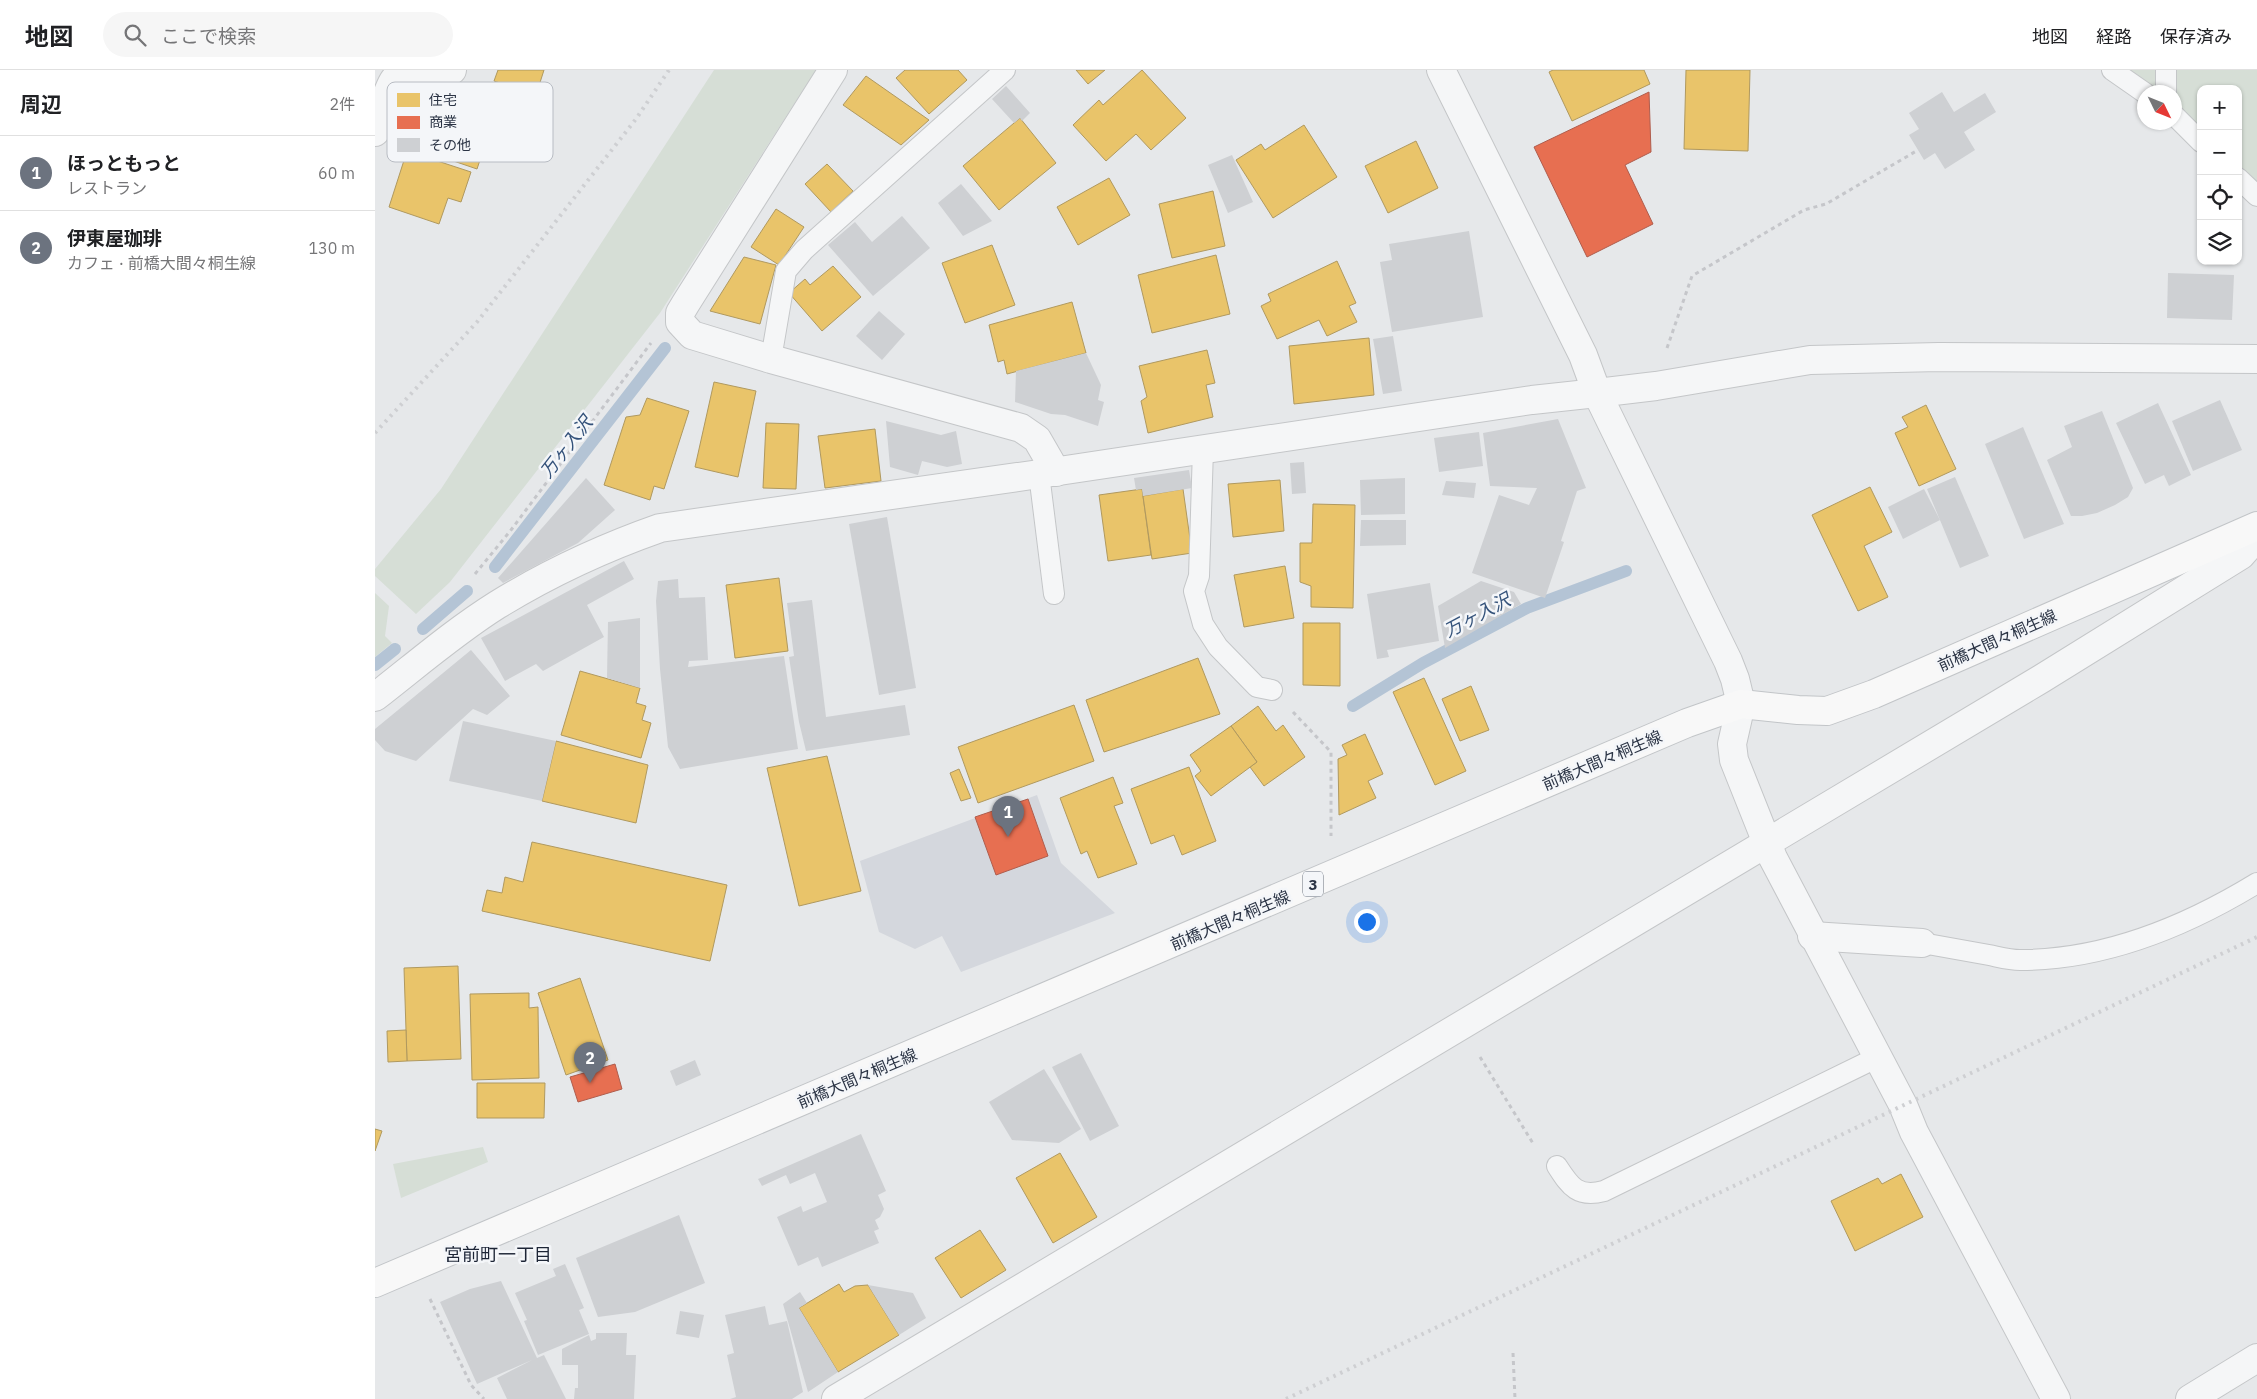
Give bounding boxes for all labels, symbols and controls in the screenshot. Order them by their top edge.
search box [103,12,453,57]
text: 地図 [25,20,73,52]
icon: search [121,21,149,49]
text: ここで検索 [161,24,256,48]
text: 地図 [2032,25,2068,48]
text: 経路 [2096,25,2132,48]
text: 保存済み [2160,25,2232,48]
legend [387,82,553,162]
north arrow [2137,85,2182,130]
map controls [2197,85,2242,265]
button: + [2197,85,2242,130]
text: 周辺 [20,90,62,118]
text: 住宅 [429,91,457,109]
text: 2件 [329,94,355,114]
text: 商業 [429,113,457,131]
button: − [2197,130,2242,175]
text: その他 [429,136,471,154]
text: ほっともっと [67,151,181,175]
text: 1 [31,163,41,183]
text: 60 m [318,163,355,183]
button: locate [2197,175,2242,220]
text: レストラン [67,178,147,198]
button: layers [2197,220,2242,265]
text: 伊東屋珈琲 [67,226,162,250]
text: 2 [31,238,41,258]
text: 130 m [308,238,355,258]
text: カフェ · 前橋大間々桐生線 [67,253,256,273]
water label: 万ヶ入沢 [535,410,598,482]
water label: 万ヶ入沢 [1440,587,1516,642]
street label: 前橋大間々桐生線 [1934,605,2060,675]
street label: 前橋大間々桐生線 [1539,726,1665,794]
pin: 1 [992,796,1024,837]
road number: 3 [1303,872,1323,896]
street label: 前橋大間々桐生線 [1167,886,1293,954]
your location [1354,909,1380,935]
pin: 2 [574,1042,606,1083]
street label: 前橋大間々桐生線 [794,1044,920,1112]
district label: 宮前町一丁目 [444,1243,552,1266]

